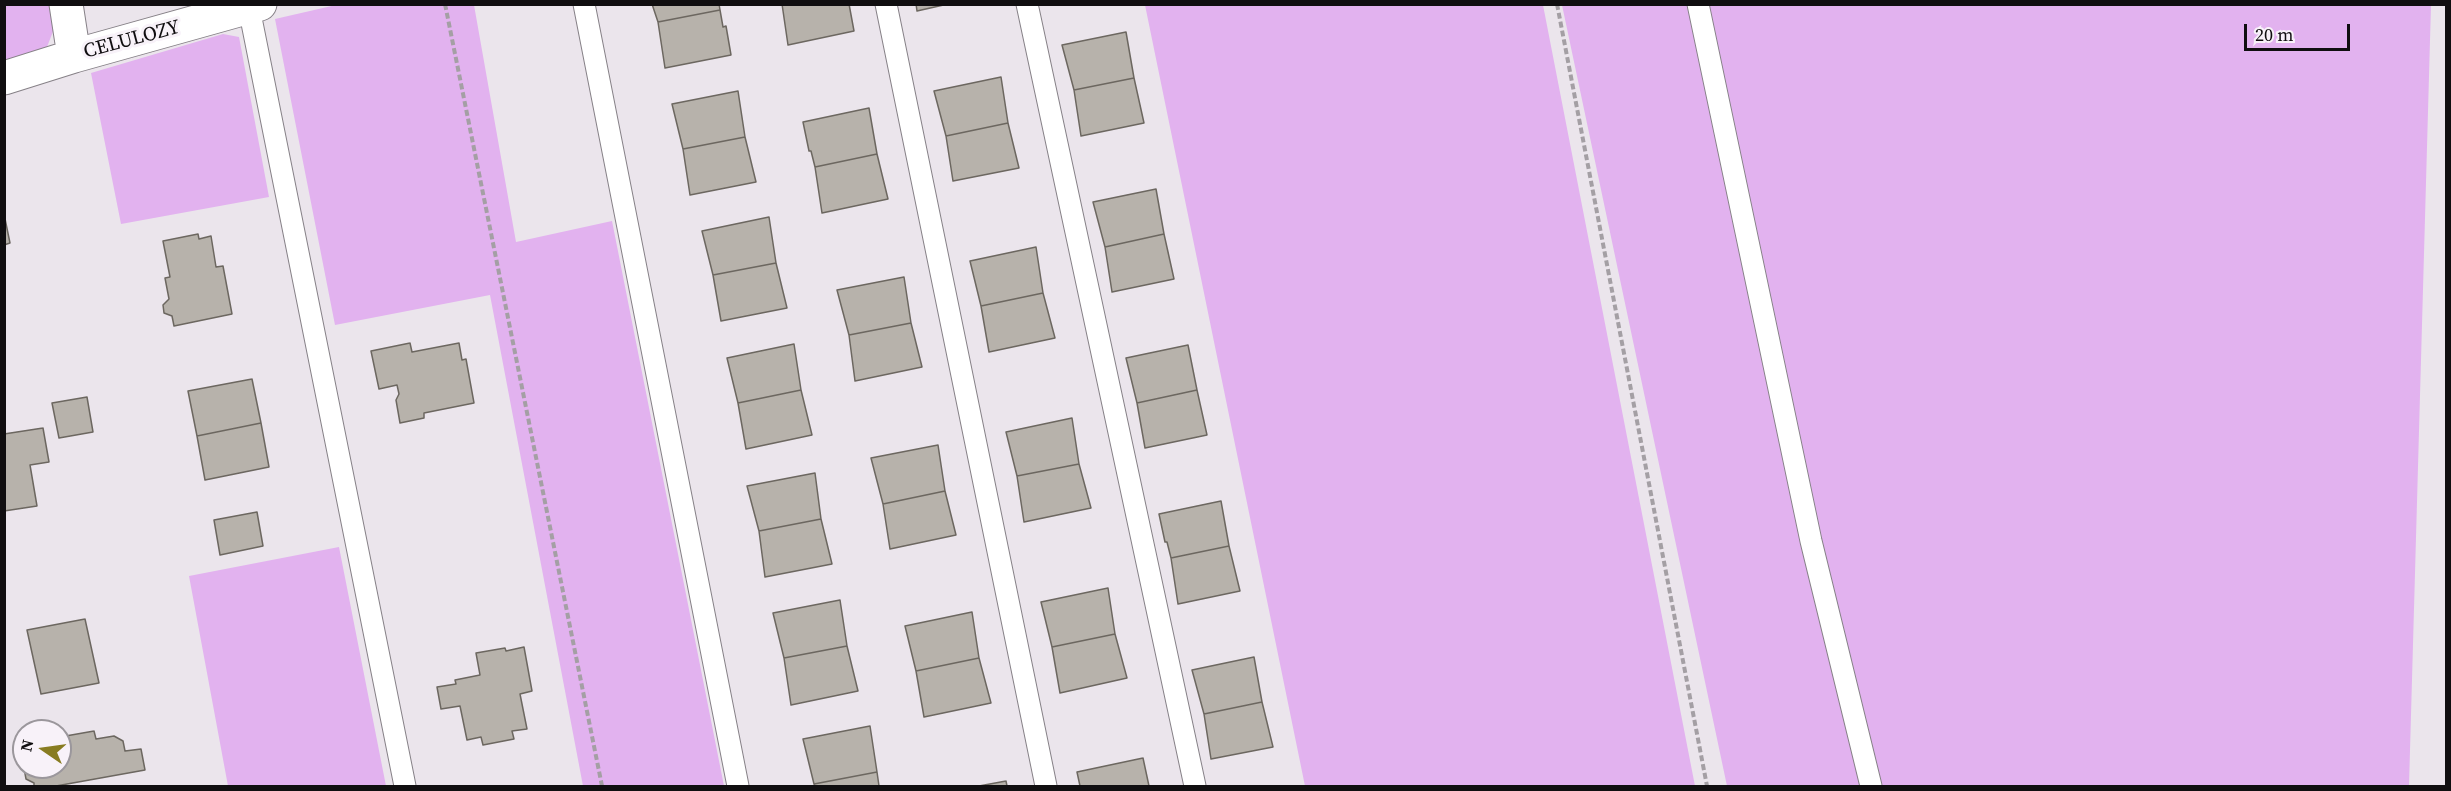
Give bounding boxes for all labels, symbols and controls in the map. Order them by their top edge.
scale bar [2247,12,2354,50]
street label: CELULOZY [81,16,183,64]
text: 20 m [2255,22,2293,47]
north arrow [12,719,72,779]
text: N [14,737,38,754]

